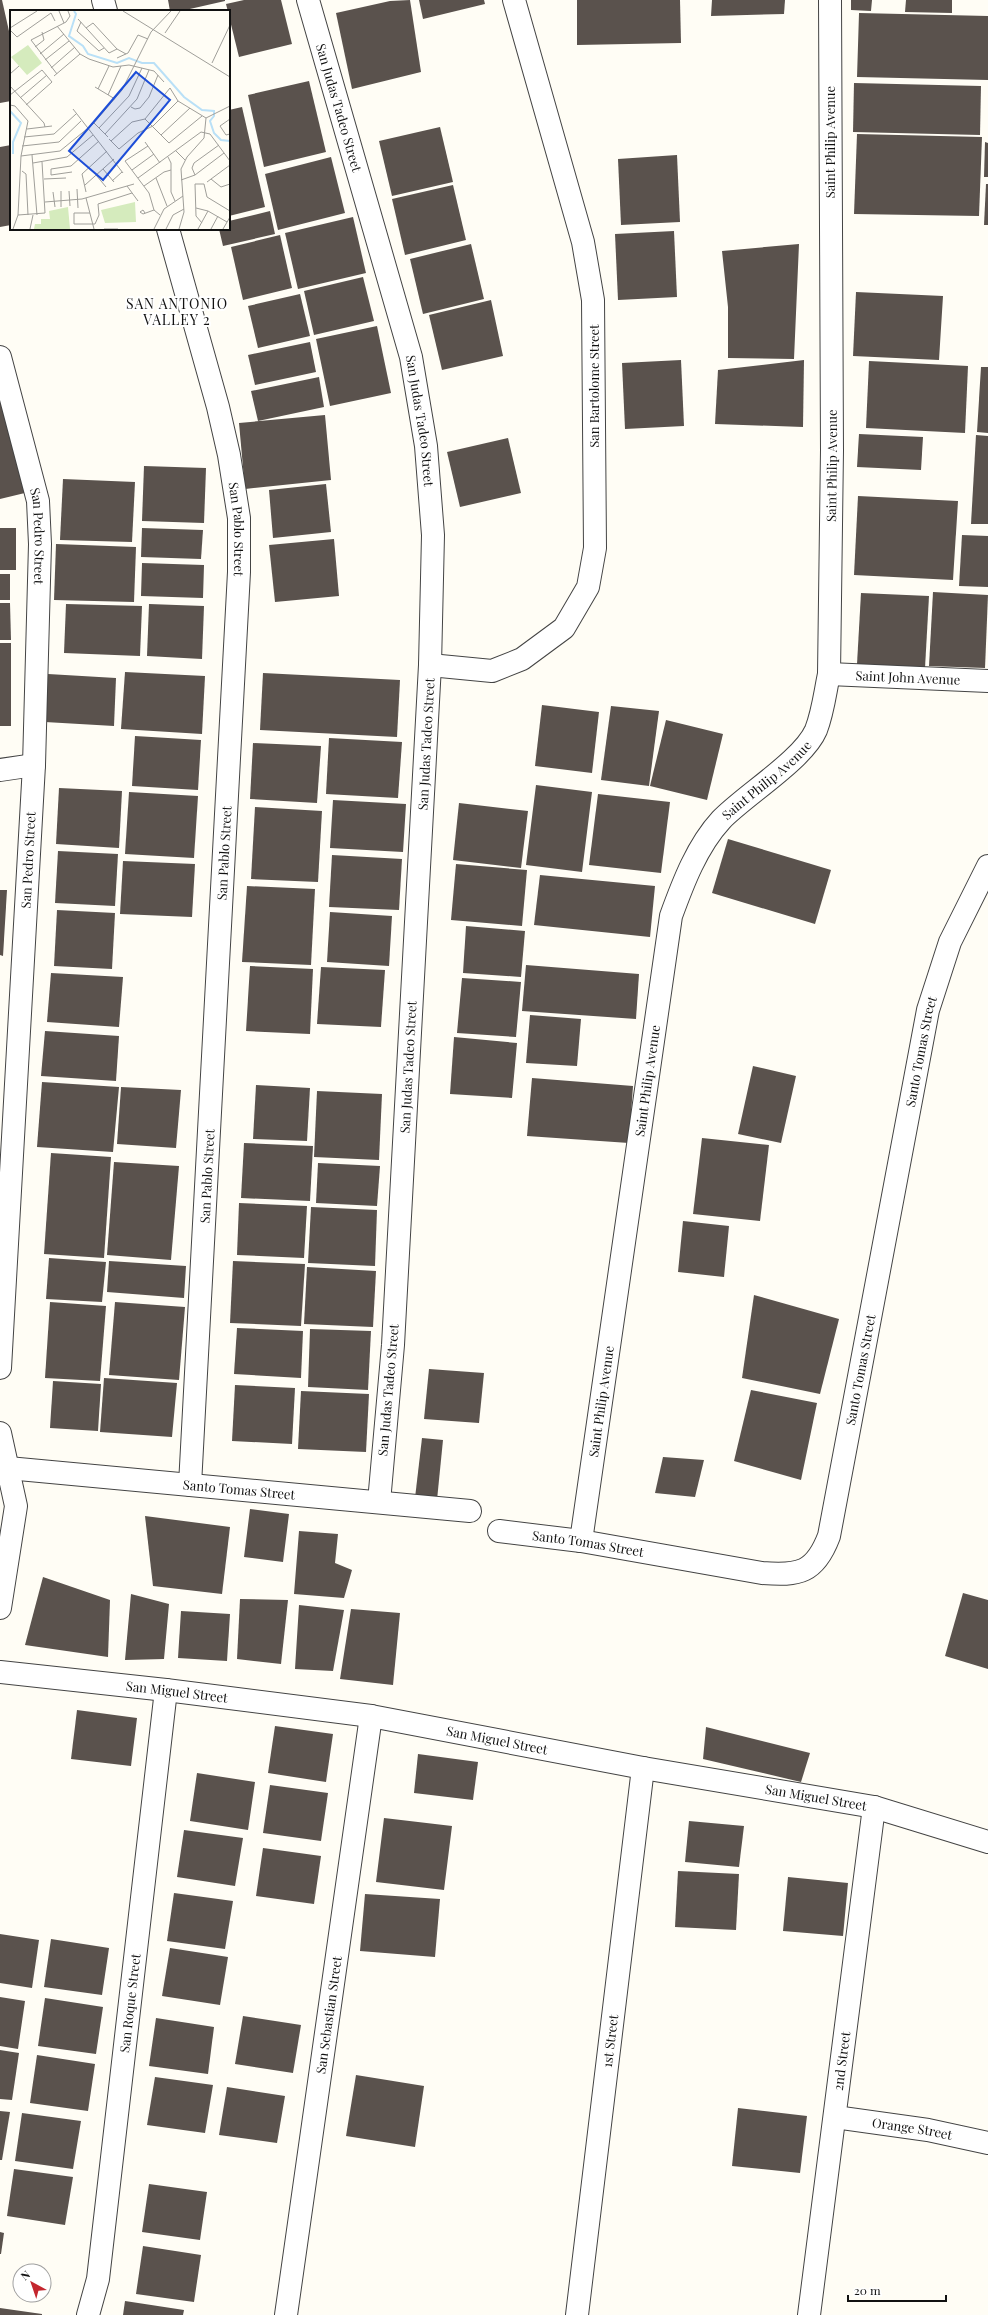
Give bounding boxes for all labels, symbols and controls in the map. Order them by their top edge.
inset map [10,10,230,230]
street label: San Judas Tadeo Street [313,41,366,174]
street label: Saint Philip Avenue [821,85,838,198]
district label: SAN ANTONIO VALLEY 2 [126,294,228,329]
street label: San Bartolome Street [585,324,602,448]
street label: San Judas Tadeo Street [403,354,438,487]
street label: Saint Philip Avenue [822,409,840,522]
street label: San Pablo Street [225,481,248,577]
street label: San Pedro Street [27,486,49,585]
street label: Saint John Avenue [855,666,961,688]
street label: San Judas Tadeo Street [414,677,437,811]
street label: Saint Philip Avenue [718,736,815,823]
street label: San Pablo Street [213,805,234,901]
street label: San Pedro Street [16,811,39,909]
street label: Santo Tomas Street [901,993,940,1108]
street label: San Judas Tadeo Street [396,1000,419,1134]
street label: Saint Philip Avenue [630,1023,663,1138]
street label: San Pablo Street [196,1128,217,1224]
street label: Santo Tomas Street [841,1312,879,1427]
street label: San Judas Tadeo Street [373,1323,402,1457]
street label: Saint Philip Avenue [584,1344,617,1458]
street label: Santo Tomas Street [182,1475,296,1503]
street label: Santo Tomas Street [531,1526,646,1560]
street label: San Miguel Street [125,1677,229,1706]
street label: San Miguel Street [445,1722,550,1758]
street label: San Miguel Street [764,1780,868,1814]
street label: San Roque Street [115,1952,144,2054]
street label: San Sebastian Street [311,1955,345,2075]
street label: 1st Street [598,2013,621,2068]
street label: 2nd Street [829,2030,853,2092]
street label: Orange Street [871,2113,954,2143]
north arrow [12,2263,52,2303]
text: N [17,2267,33,2283]
scale bar [848,2277,946,2303]
text: 20 m [854,2282,881,2298]

